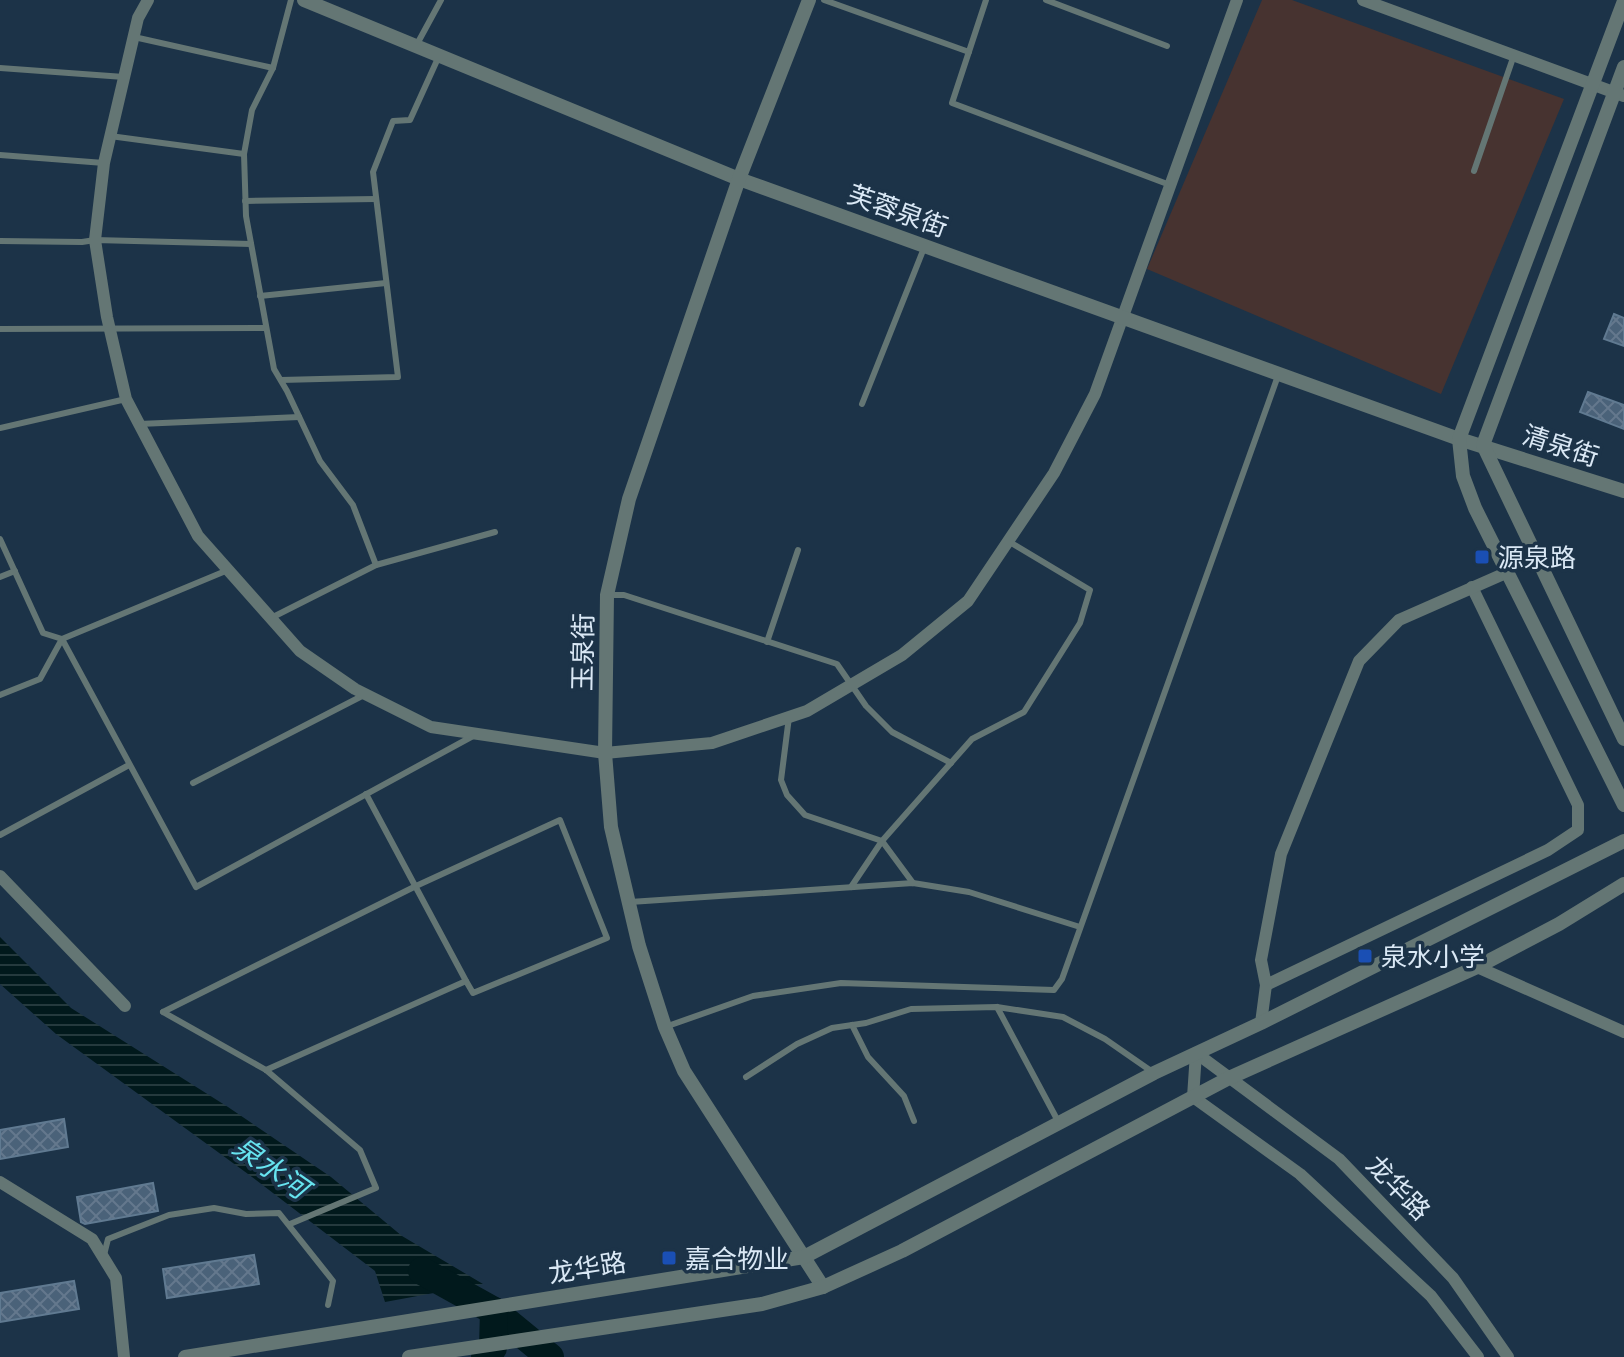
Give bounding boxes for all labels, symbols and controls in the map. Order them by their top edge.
street label: 芙蓉泉街 [843,176,953,244]
street label: 清泉街 [1519,417,1603,473]
place label: 源泉路 [1498,540,1576,574]
marker: 源泉路 [1473,548,1491,566]
street label: 玉泉街 [564,613,600,691]
place label: 泉水小学 [1381,939,1485,973]
marker: 泉水小学 [1356,947,1374,965]
water label: 泉水河 [226,1128,320,1209]
street label: 龙华路 [1360,1147,1438,1227]
place label: 嘉合物业 [685,1241,789,1275]
street label: 龙华路 [546,1244,628,1290]
marker: 嘉合物业 [660,1249,678,1267]

